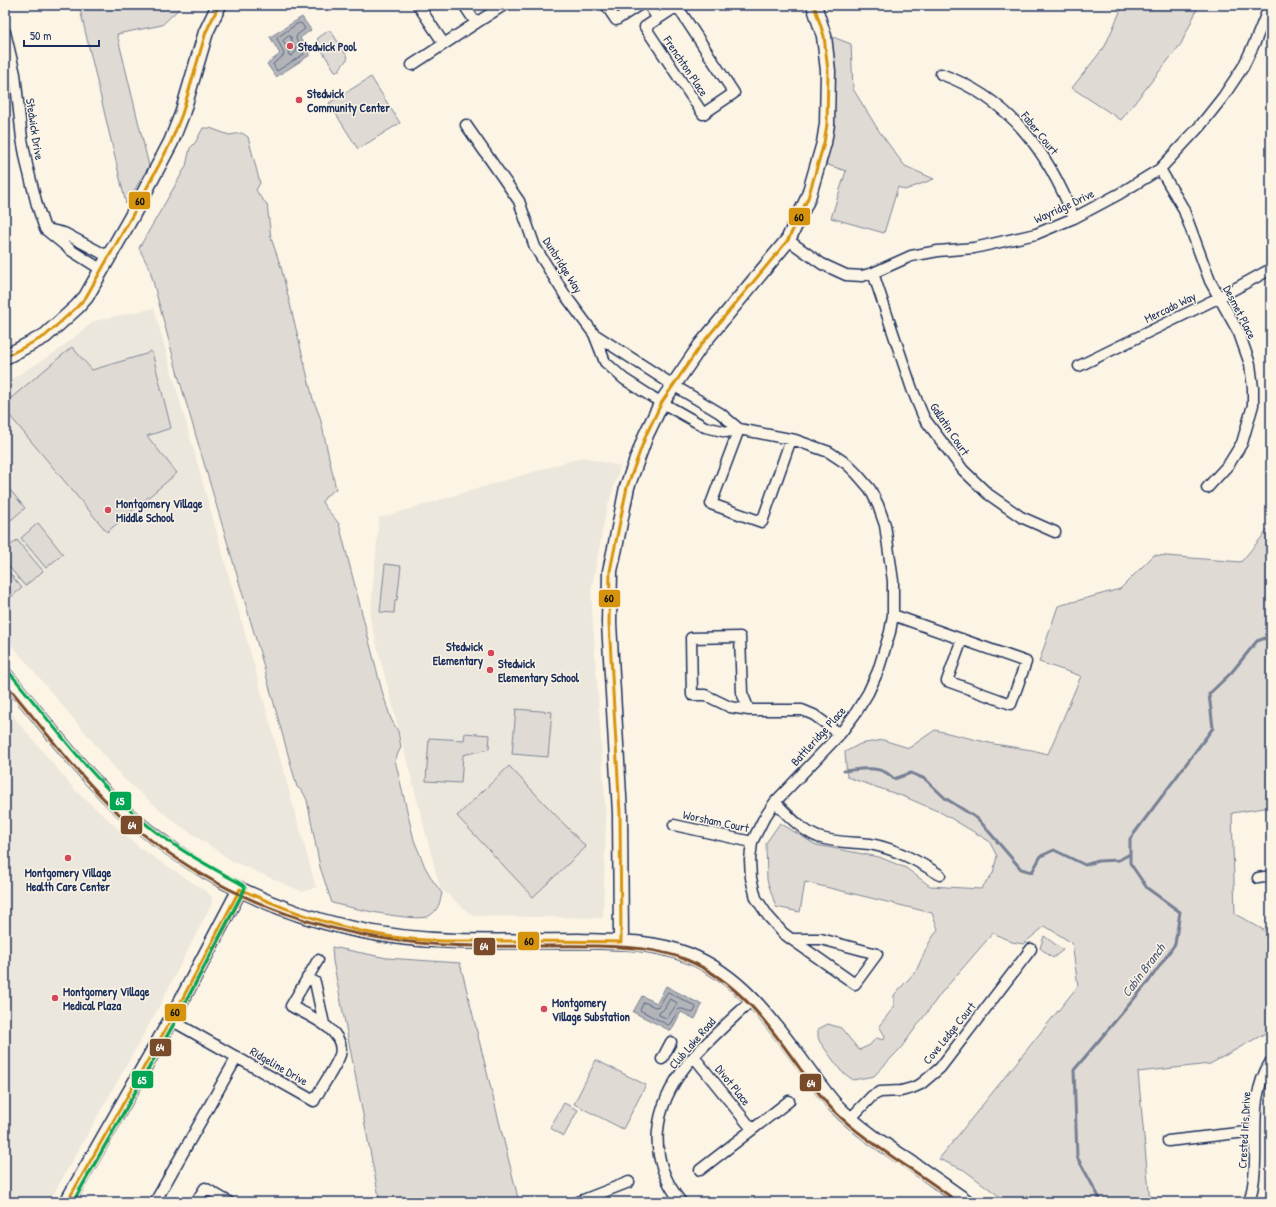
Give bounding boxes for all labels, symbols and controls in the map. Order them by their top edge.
scale bar [24,22,99,48]
text: 50 m [30,27,51,44]
street label: Frenchton Place [659,32,713,100]
place label: Stedwick Pool [298,38,357,55]
marker: Stedwick Pool [285,41,295,51]
place label: Stedwick Community Center [307,85,390,117]
marker: Stedwick Community Center [294,95,304,105]
street label: Stedwick Drive [22,97,48,161]
street label: Faber Court [1017,107,1063,159]
street label: Wayridge Drive [1031,185,1097,227]
line badge: 60 [128,191,151,210]
text: 60 [135,194,145,208]
line badge: 60 [788,207,811,226]
text: 60 [794,210,804,224]
street label: Dunbridge Way [539,234,587,296]
street label: Desmet Place [1219,282,1261,342]
street label: Mercado Way [1141,287,1199,327]
street label: Gallatin Court [926,399,974,459]
place label: Montgomery Village Middle School [116,495,203,526]
marker: Montgomery Village Middle School [103,505,113,515]
line badge: 60 [598,589,621,608]
text: 60 [604,591,614,605]
place label: Stedwick Elementary [433,638,483,670]
marker: Stedwick Elementary [486,648,496,658]
place label: Stedwick Elementary School [498,655,580,687]
marker: Stedwick Elementary School [485,665,495,675]
street label: Battleridge Place [787,702,850,770]
line badge: 65 [109,791,132,811]
text: 65 [115,794,125,808]
street label: Worsham Court [681,806,751,836]
line badge: 64 [120,815,143,835]
text: 64 [128,818,136,832]
marker: Montgomery Village Health Care Center [63,853,73,863]
place label: Montgomery Village Health Care Center [25,864,111,895]
line badge: 60 [517,931,540,951]
text: 60 [524,934,534,948]
line badge: 64 [473,937,496,956]
water label: Cabin Branch [1117,938,1170,1000]
text: 64 [480,939,488,953]
place label: Montgomery Village Medical Plaza [63,983,150,1014]
marker: Montgomery Village Medical Plaza [50,993,60,1003]
place label: Montgomery Village Substation [552,994,631,1026]
street label: Cove Ledge Court [919,998,980,1068]
line badge: 60 [164,1003,187,1022]
marker: Montgomery Village Substation [539,1004,549,1014]
text: 60 [170,1005,180,1019]
street label: Club Lake Road [665,1013,719,1073]
line badge: 64 [149,1038,172,1057]
text: 64 [156,1040,164,1054]
street label: Ridgeline Drive [247,1043,311,1090]
street label: Divot Place [711,1061,755,1109]
line badge: 65 [131,1070,154,1089]
text: 65 [137,1073,147,1087]
line badge: 64 [799,1073,822,1092]
text: 64 [807,1076,815,1090]
street label: Crested Iris Drive [1233,1091,1255,1169]

